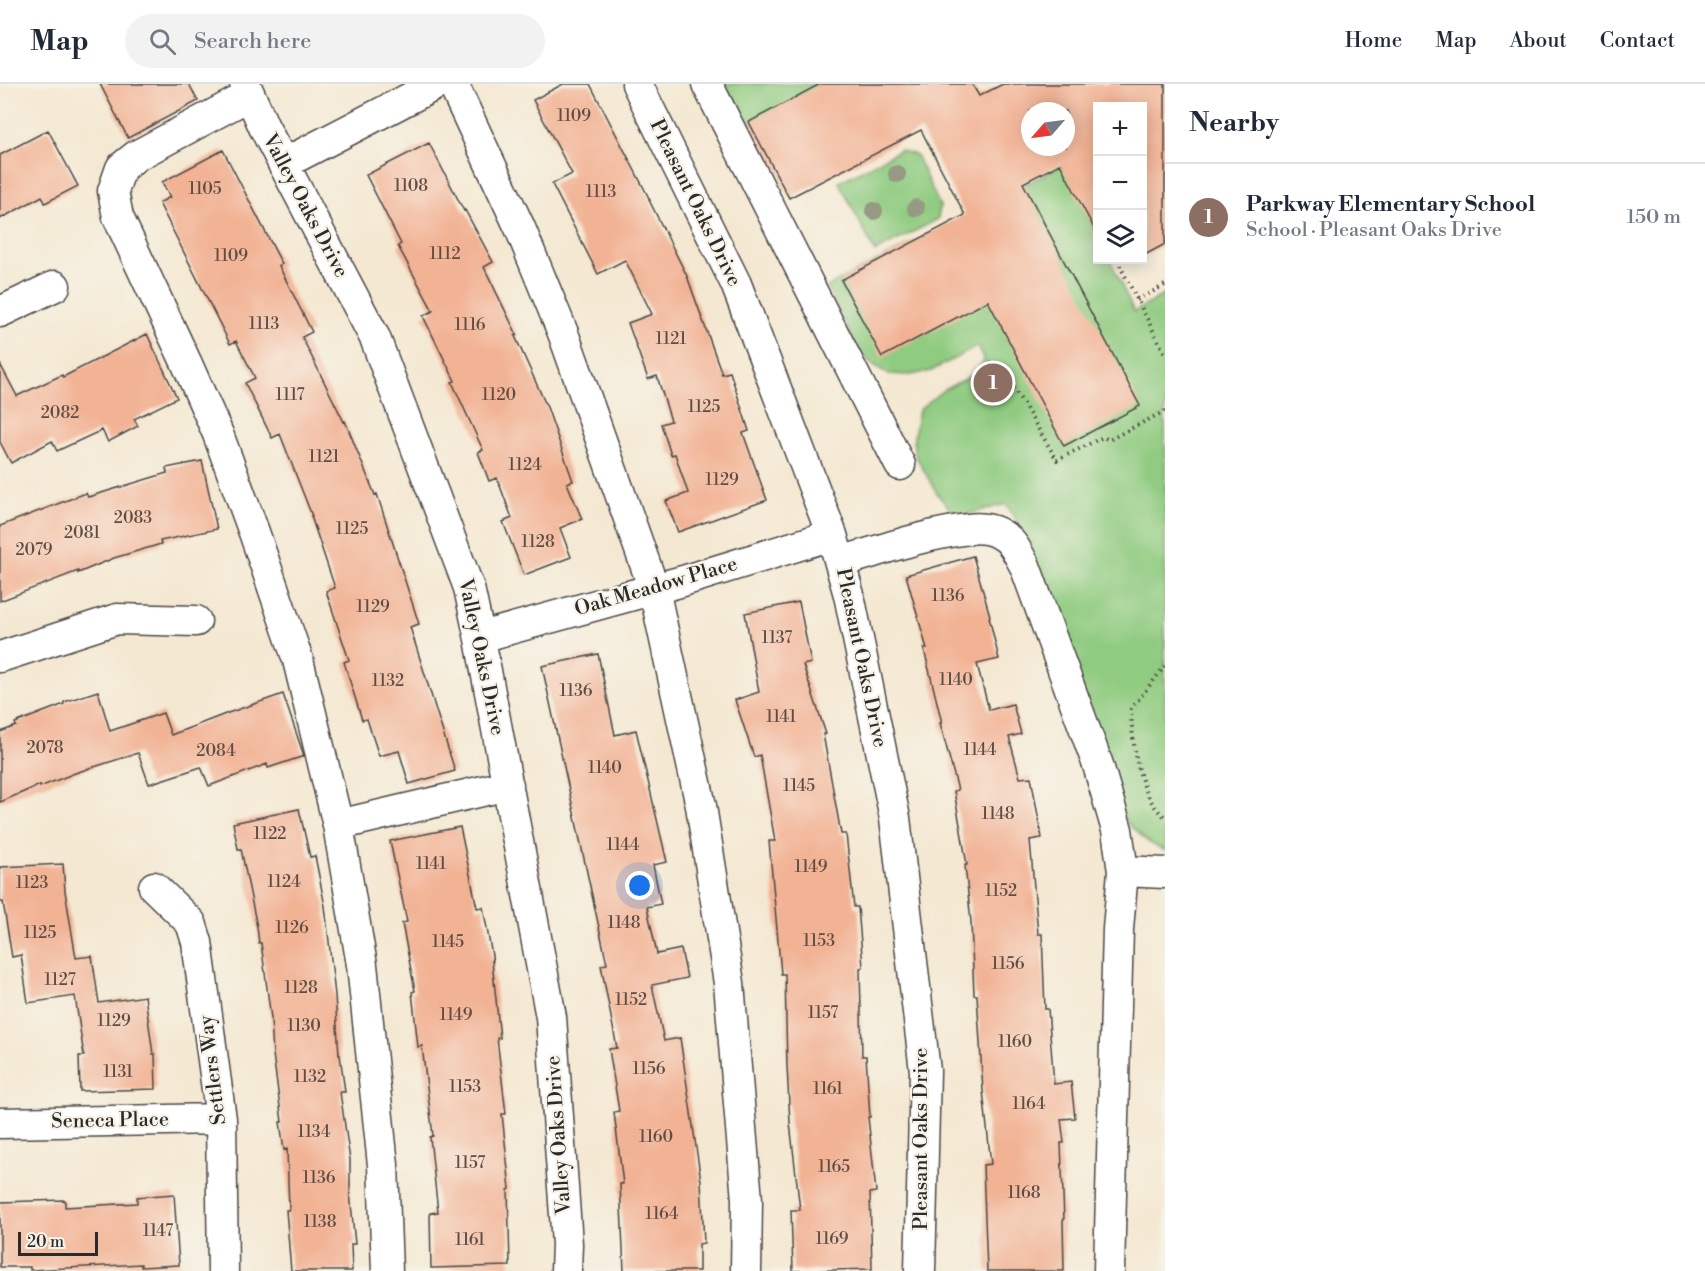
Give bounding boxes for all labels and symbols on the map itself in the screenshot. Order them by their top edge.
north arrow [1021,102,1075,156]
house number: 1109 [557,106,591,126]
street label: Pleasant Oaks Drive [644,115,746,291]
street label: Valley Oaks Drive [256,129,353,282]
house number: 1108 [394,176,428,196]
house number: 1105 [188,179,222,199]
house number: 1113 [586,182,616,202]
house number: 1112 [429,244,461,264]
house number: 1109 [214,246,248,266]
house number: 1113 [249,314,279,334]
house number: 1116 [455,315,486,335]
house number: 1121 [656,329,687,349]
pin: 1 [974,360,1012,406]
house number: 1117 [276,385,304,405]
house number: 1120 [482,385,516,405]
house number: 1125 [688,397,720,417]
house number: 2082 [41,403,79,423]
house number: 1121 [309,447,340,467]
house number: 1124 [508,455,542,475]
house number: 1129 [705,470,739,490]
house number: 2083 [114,508,152,528]
house number: 1125 [336,519,368,539]
house number: 2081 [64,523,100,543]
house number: 1128 [521,532,555,552]
house number: 2079 [15,540,53,560]
street label: Oak Meadow Place [572,552,740,622]
street label: Pleasant Oaks Drive [830,566,892,750]
street label: Valley Oaks Drive [452,576,510,737]
house number: 1136 [932,586,965,606]
house number: 1129 [356,597,390,617]
house number: 1137 [762,628,792,648]
house number: 1140 [939,670,973,690]
house number: 1132 [372,671,404,691]
house number: 1136 [560,681,593,701]
house number: 1141 [766,707,796,727]
house number: 2078 [26,738,64,758]
house number: 1144 [963,740,997,760]
house number: 2084 [196,741,236,761]
house number: 1140 [588,758,622,778]
house number: 1145 [783,776,815,796]
house number: 1148 [982,804,1015,824]
house number: 1122 [254,824,286,844]
house number: 1144 [606,835,640,855]
house number: 1141 [416,854,446,874]
house number: 1149 [795,857,828,877]
your location [625,871,654,900]
house number: 1124 [267,872,301,892]
house number: 1123 [16,873,48,893]
house number: 1152 [985,881,1017,901]
house number: 1148 [608,913,641,933]
house number: 1126 [275,918,309,938]
house number: 1125 [24,923,56,943]
house number: 1153 [803,931,835,951]
house number: 1145 [432,932,464,952]
house number: 1156 [992,954,1025,974]
house number: 1127 [44,970,76,990]
house number: 1128 [284,978,318,998]
house number: 1152 [615,990,647,1010]
house number: 1157 [808,1003,838,1023]
house number: 1149 [440,1005,473,1025]
house number: 1129 [97,1011,131,1031]
street label: Settlers Way [194,1014,232,1126]
house number: 1130 [287,1016,321,1036]
house number: 1160 [998,1032,1032,1052]
street label: Pleasant Oaks Drive [909,1048,934,1230]
street label: Valley Oaks Drive [541,1055,577,1216]
house number: 1156 [633,1059,666,1079]
house number: 1131 [103,1062,133,1082]
house number: 1132 [294,1067,326,1087]
house number: 1153 [449,1077,481,1097]
house number: 1161 [813,1079,843,1099]
house number: 1164 [1012,1094,1046,1114]
street label: Seneca Place [51,1107,169,1135]
house number: 1134 [298,1122,331,1142]
house number: 1160 [639,1127,673,1147]
house number: 1157 [455,1153,485,1173]
house number: 1165 [818,1157,850,1177]
house number: 1136 [303,1168,336,1188]
house number: 1168 [1007,1183,1041,1203]
house number: 1164 [645,1204,679,1224]
house number: 1138 [304,1212,337,1232]
house number: 1147 [143,1221,173,1241]
scale bar [18,1229,98,1256]
house number: 1169 [815,1229,849,1249]
house number: 1161 [455,1230,485,1250]

